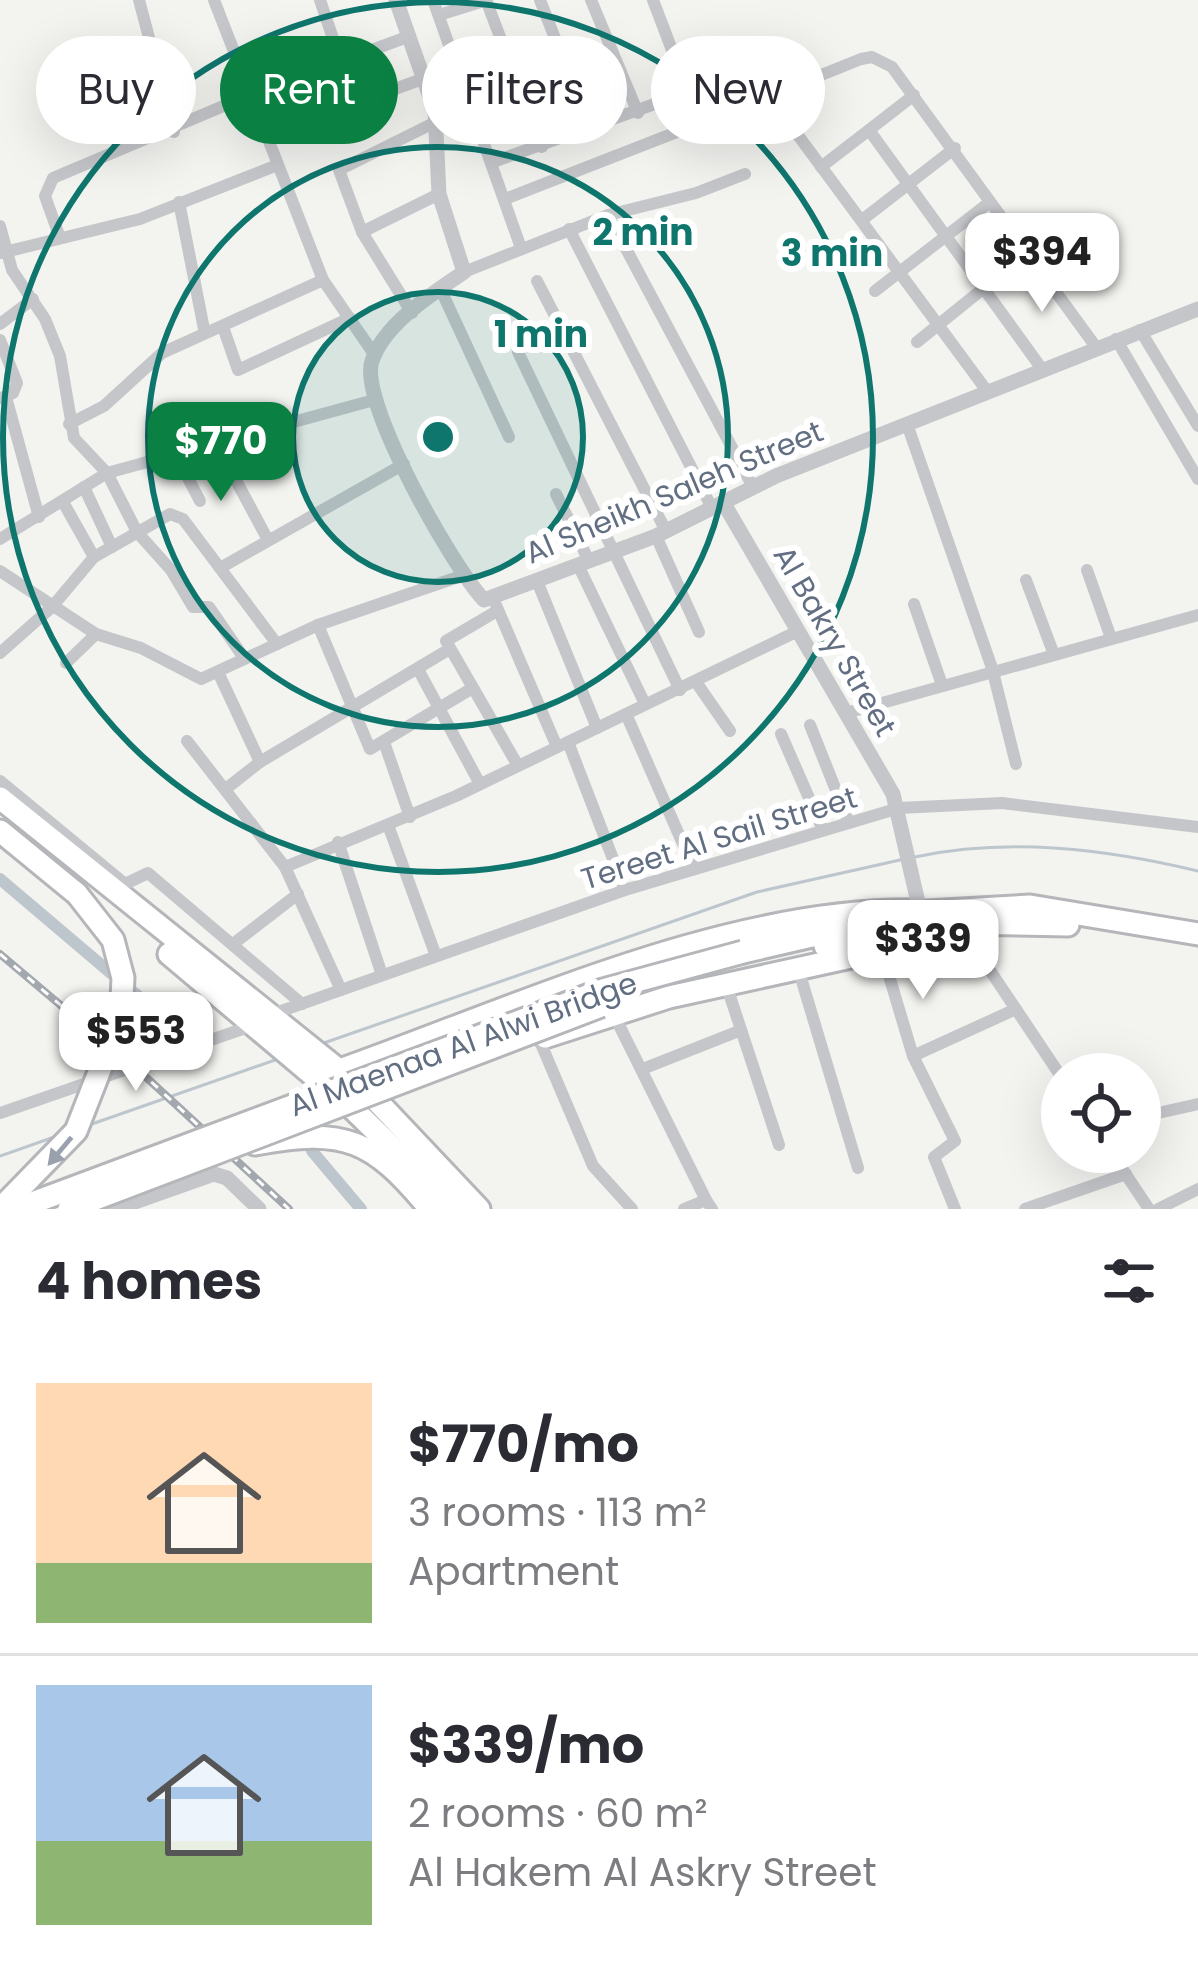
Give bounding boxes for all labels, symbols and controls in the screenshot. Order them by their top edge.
chip: Buy [36,36,196,144]
chip: Rent [220,36,398,144]
chip: Filters [422,36,627,144]
chip: New [651,36,825,144]
text: 2 min [592,207,694,258]
pin: $394 [971,213,1113,315]
text: $394 [992,224,1092,279]
text: 3 min [781,228,883,279]
text: 1 min [494,309,588,360]
pin: $770 [150,402,292,504]
street label: Al Sheikh Saleh Street [518,410,830,574]
text: $770 [175,413,267,468]
centre of rings [417,416,459,458]
street label: Al Bakry Street [763,538,907,744]
street label: Tereet Al Sail Street [576,776,862,900]
pin: $339 [852,900,994,1002]
text: $339 [875,911,971,966]
street label: Al Maenaa Al Alwi Bridge [283,961,643,1127]
pin: $553 [65,992,207,1094]
text: $553 [86,1003,186,1058]
map controls [1041,1053,1161,1173]
button: locate [1041,1053,1161,1173]
one-way arrow [48,1136,74,1166]
text: 4 homes [36,1245,262,1317]
icon: filters [1096,1248,1162,1314]
text: $770/mo [408,1408,639,1480]
icon: home [132,1431,276,1575]
text: 3 rooms · 113 m² [408,1485,707,1540]
text: Apartment [408,1544,619,1599]
text: $339/mo [408,1709,644,1781]
icon: home [132,1733,276,1877]
text: 2 rooms · 60 m² [408,1786,708,1841]
text: Al Hakem Al Askry Street [408,1845,877,1900]

